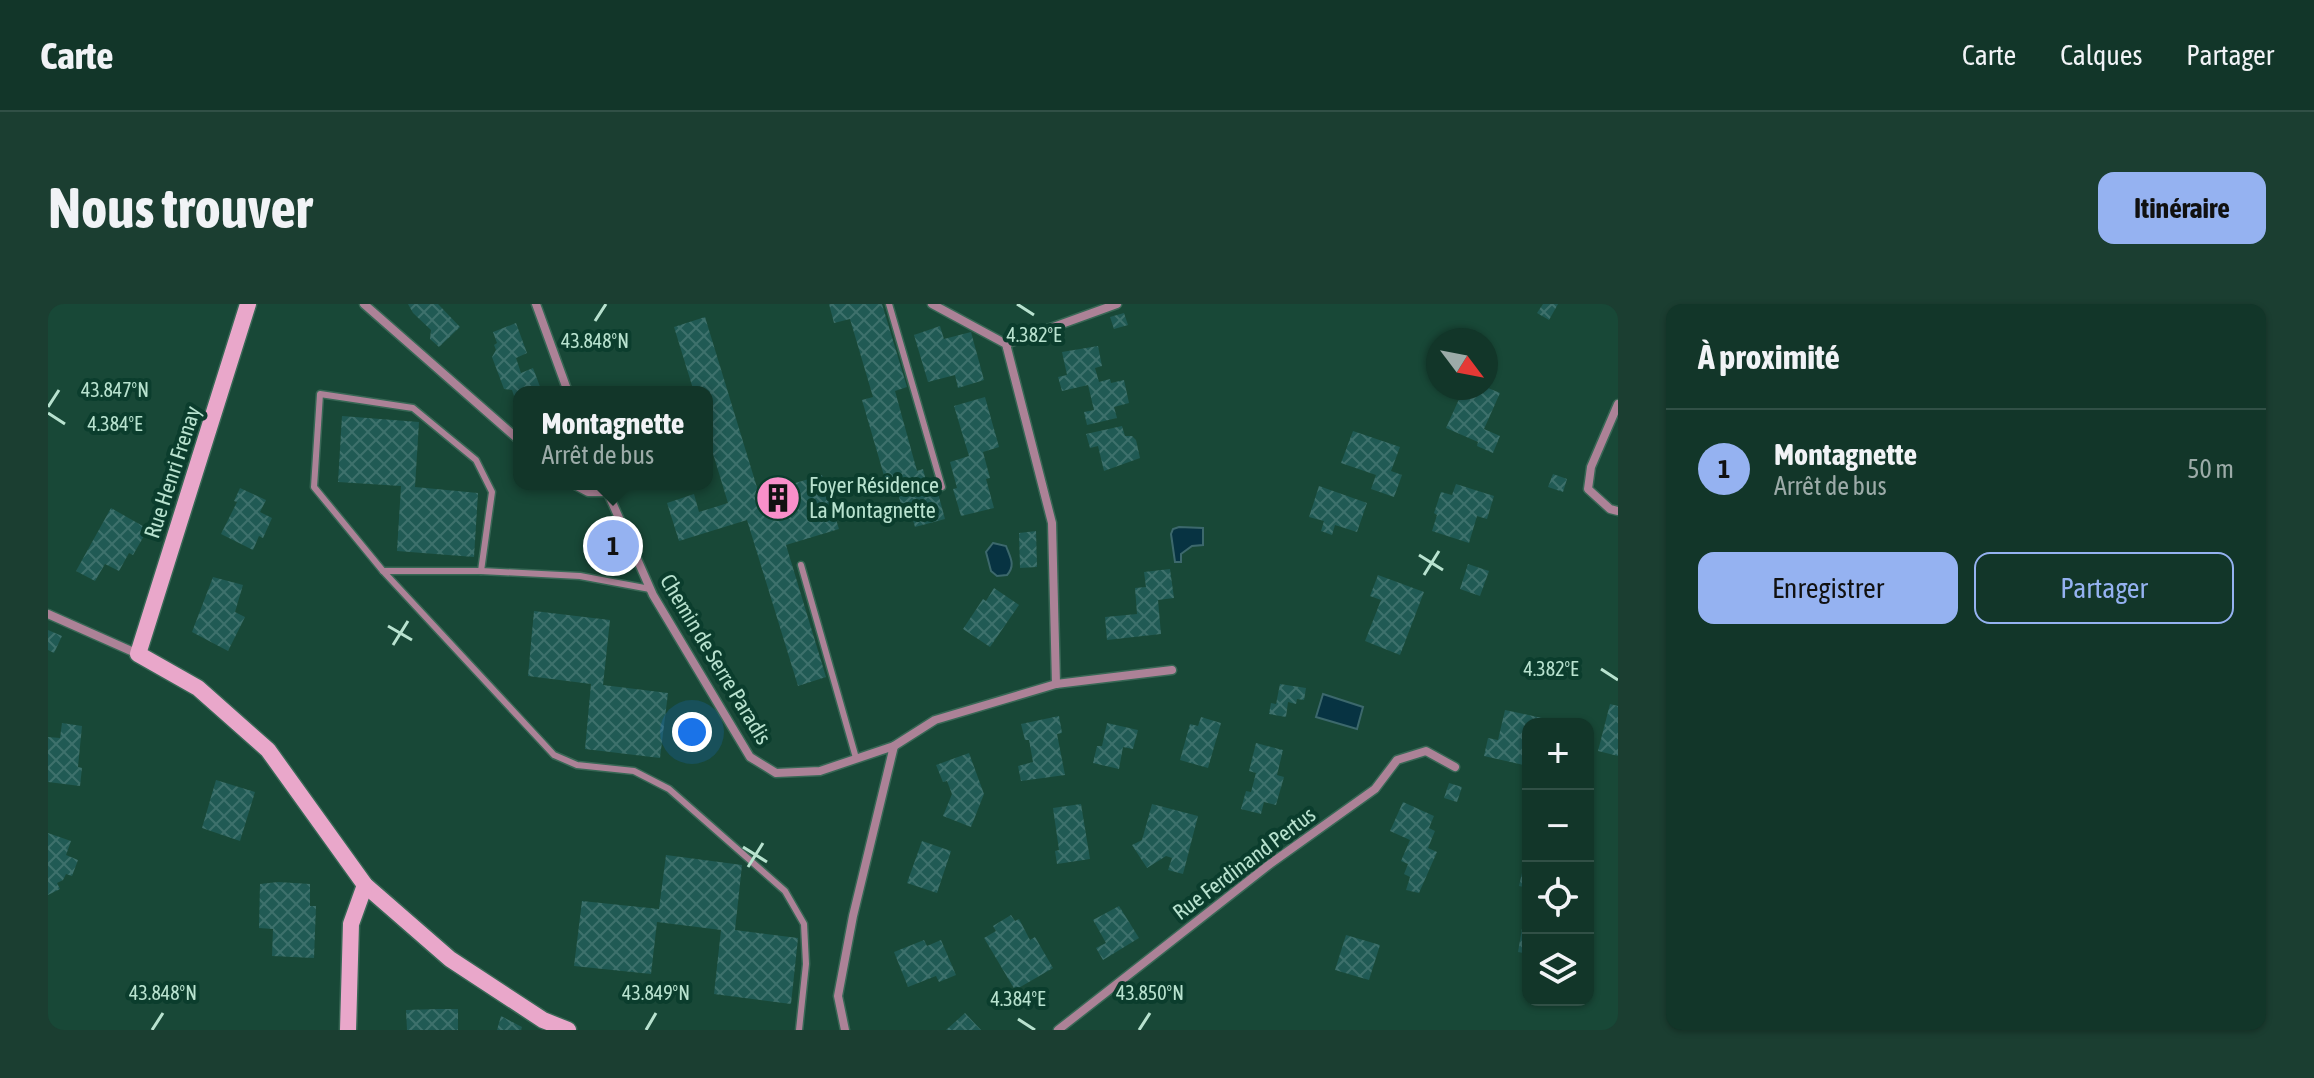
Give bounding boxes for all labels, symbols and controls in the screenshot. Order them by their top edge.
text: Carte [40,34,113,77]
text: Carte [1962,39,2016,71]
text: Calques [2060,39,2142,71]
text: Partager [2186,39,2274,71]
button: Itinéraire [2098,172,2266,244]
text: Nous trouver [48,176,312,240]
text: 4.382°E [1006,323,1062,346]
north arrow [1426,328,1498,400]
text: 43.848°N [561,329,629,352]
text: À proximité [1698,337,1840,376]
text: 43.847°N [81,378,149,401]
popup [513,386,713,490]
street label: Rue Henri Frenay [138,403,206,541]
text: Montagnette [541,406,685,440]
text: 4.384°E [87,412,143,435]
text: Montagnette [1774,437,1917,471]
text: Arrêt de bus [541,440,654,470]
text: 1 [1718,454,1730,484]
text: 50 m [2187,454,2234,484]
text: Arrêt de bus [1774,471,1887,501]
place label: Foyer Résidence La Montagnette [809,472,939,523]
building icon: Foyer Résidence La Montagnette [754,474,802,522]
pin: 1 [587,516,639,576]
button: Enregistrer [1698,552,1958,624]
button: Partager [1974,552,2234,624]
street label: Chemin de Serre Paradis [655,569,777,749]
text: 4.382°E [1523,657,1579,680]
your location [672,712,712,752]
map controls [1522,718,1594,1006]
button: + [1522,718,1594,790]
button: − [1522,790,1594,862]
street label: Rue Ferdinand Pertus [1168,801,1321,925]
button: locate [1522,862,1594,934]
button: layers [1522,934,1594,1006]
text: 43.848°N [129,981,197,1004]
text: 43.849°N [622,981,690,1004]
text: 43.850°N [1116,981,1184,1004]
text: 4.384°E [990,987,1046,1010]

